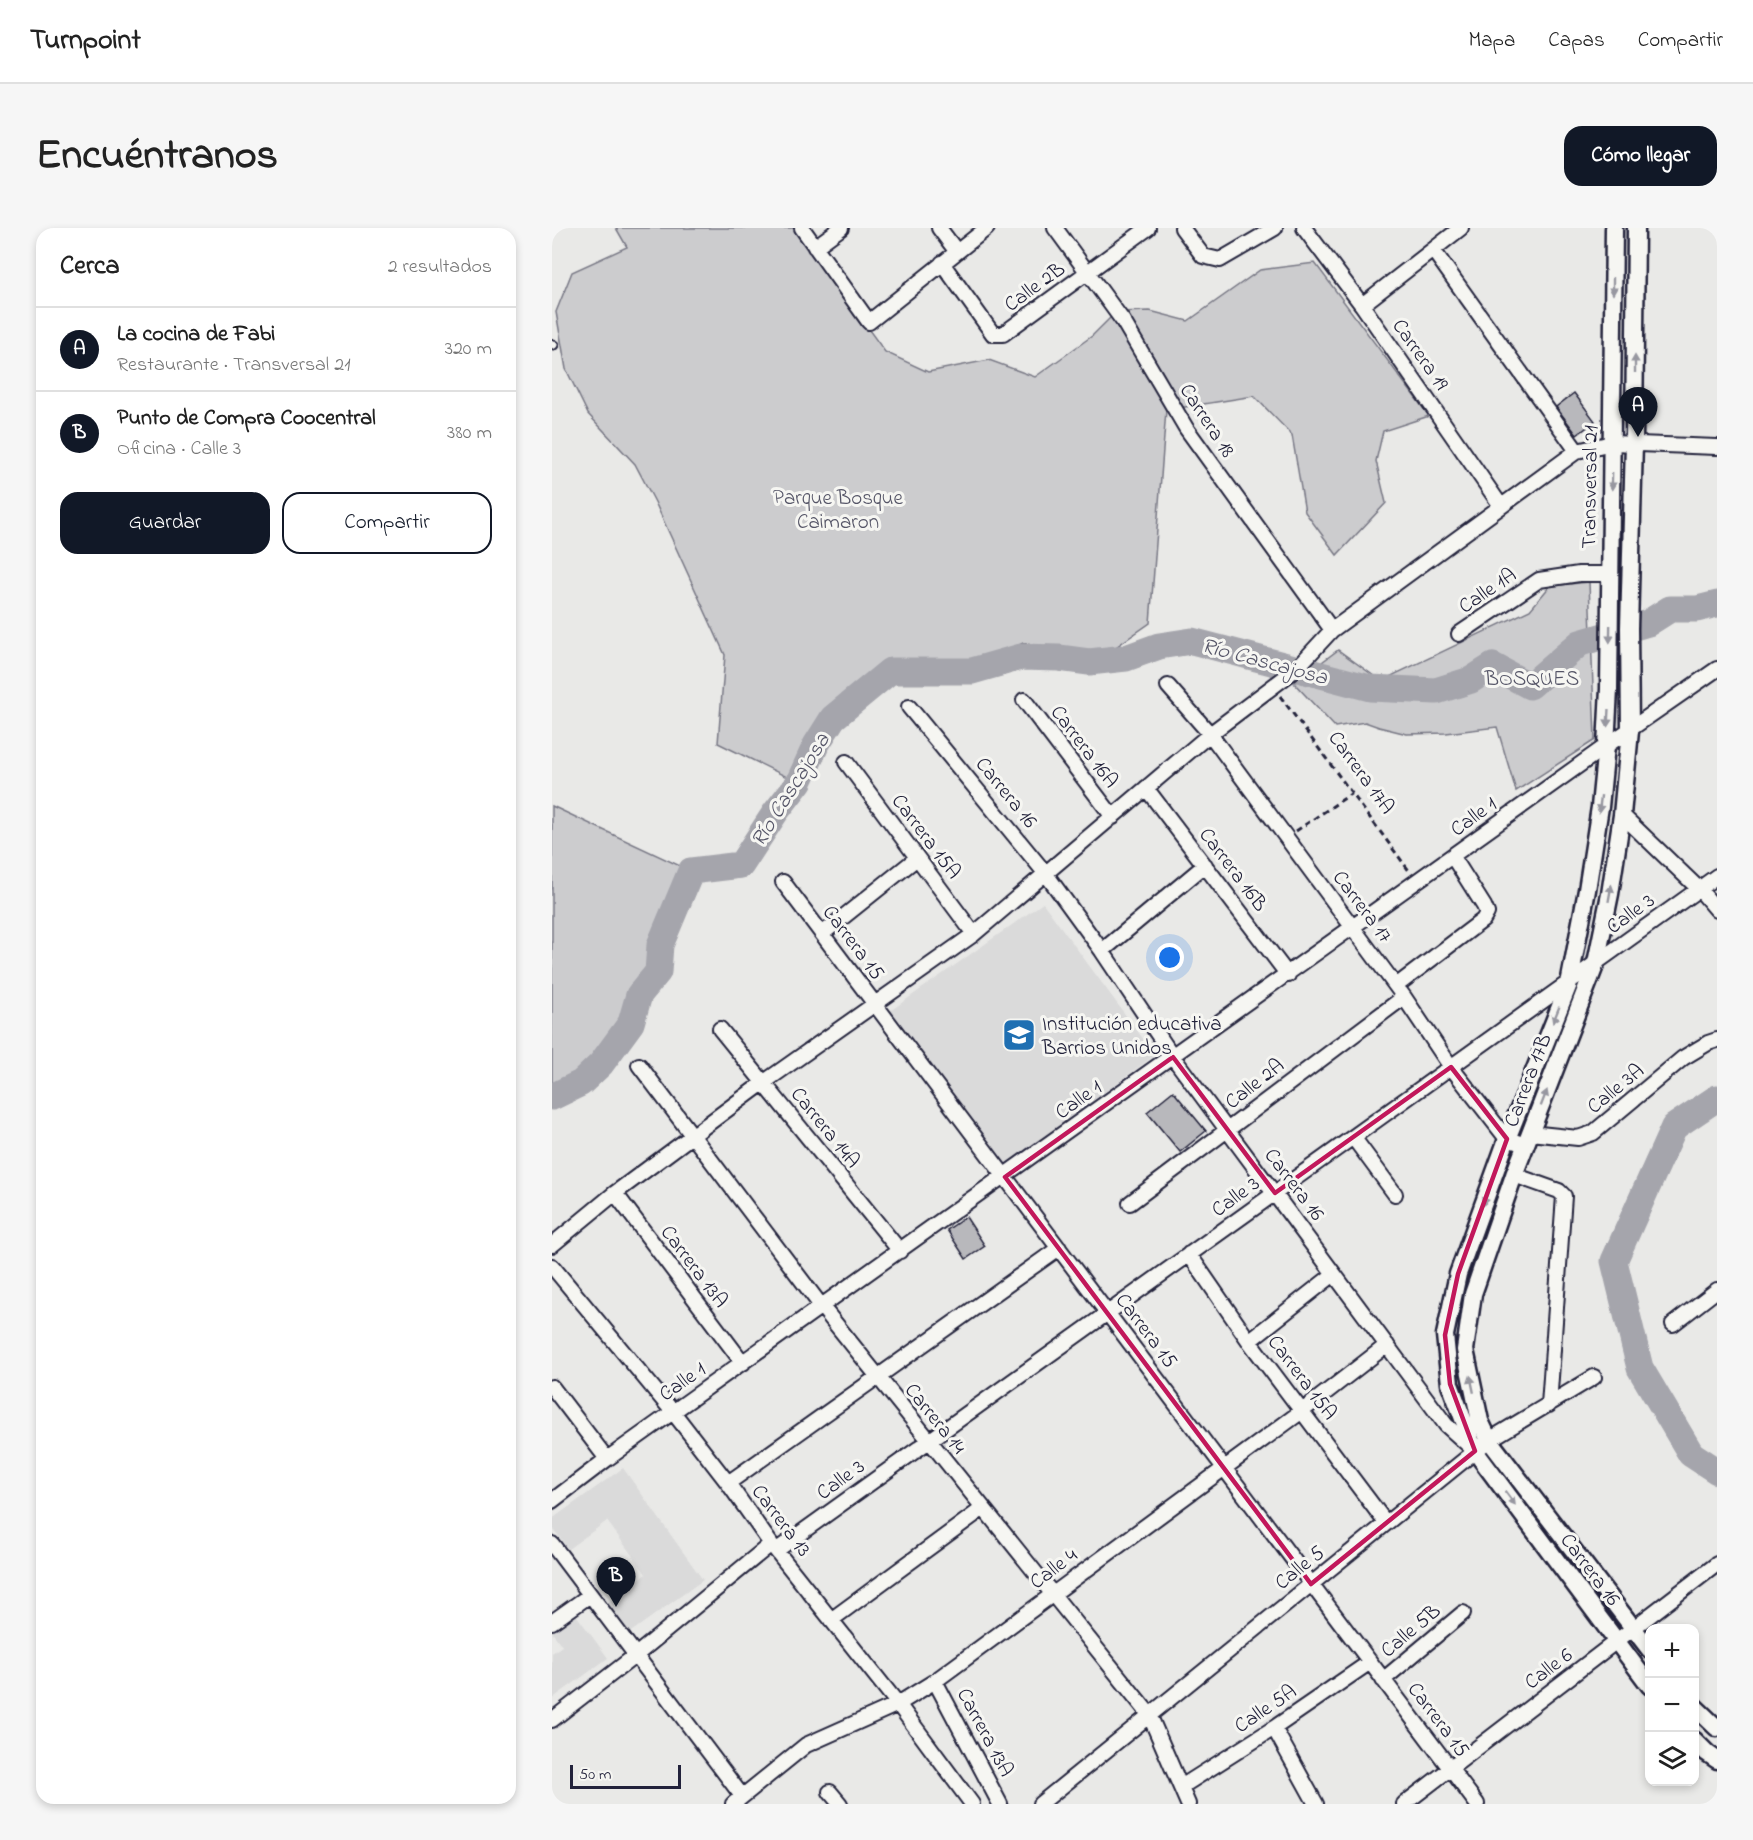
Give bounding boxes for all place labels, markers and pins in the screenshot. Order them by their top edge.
pin: A [1618,388,1658,437]
place label: Institución educativa Barrios Unidos [1041,1010,1222,1064]
school or university icon: Institución educativa Barrios Unidos [1001,1017,1037,1053]
pin: B [596,1558,636,1607]

